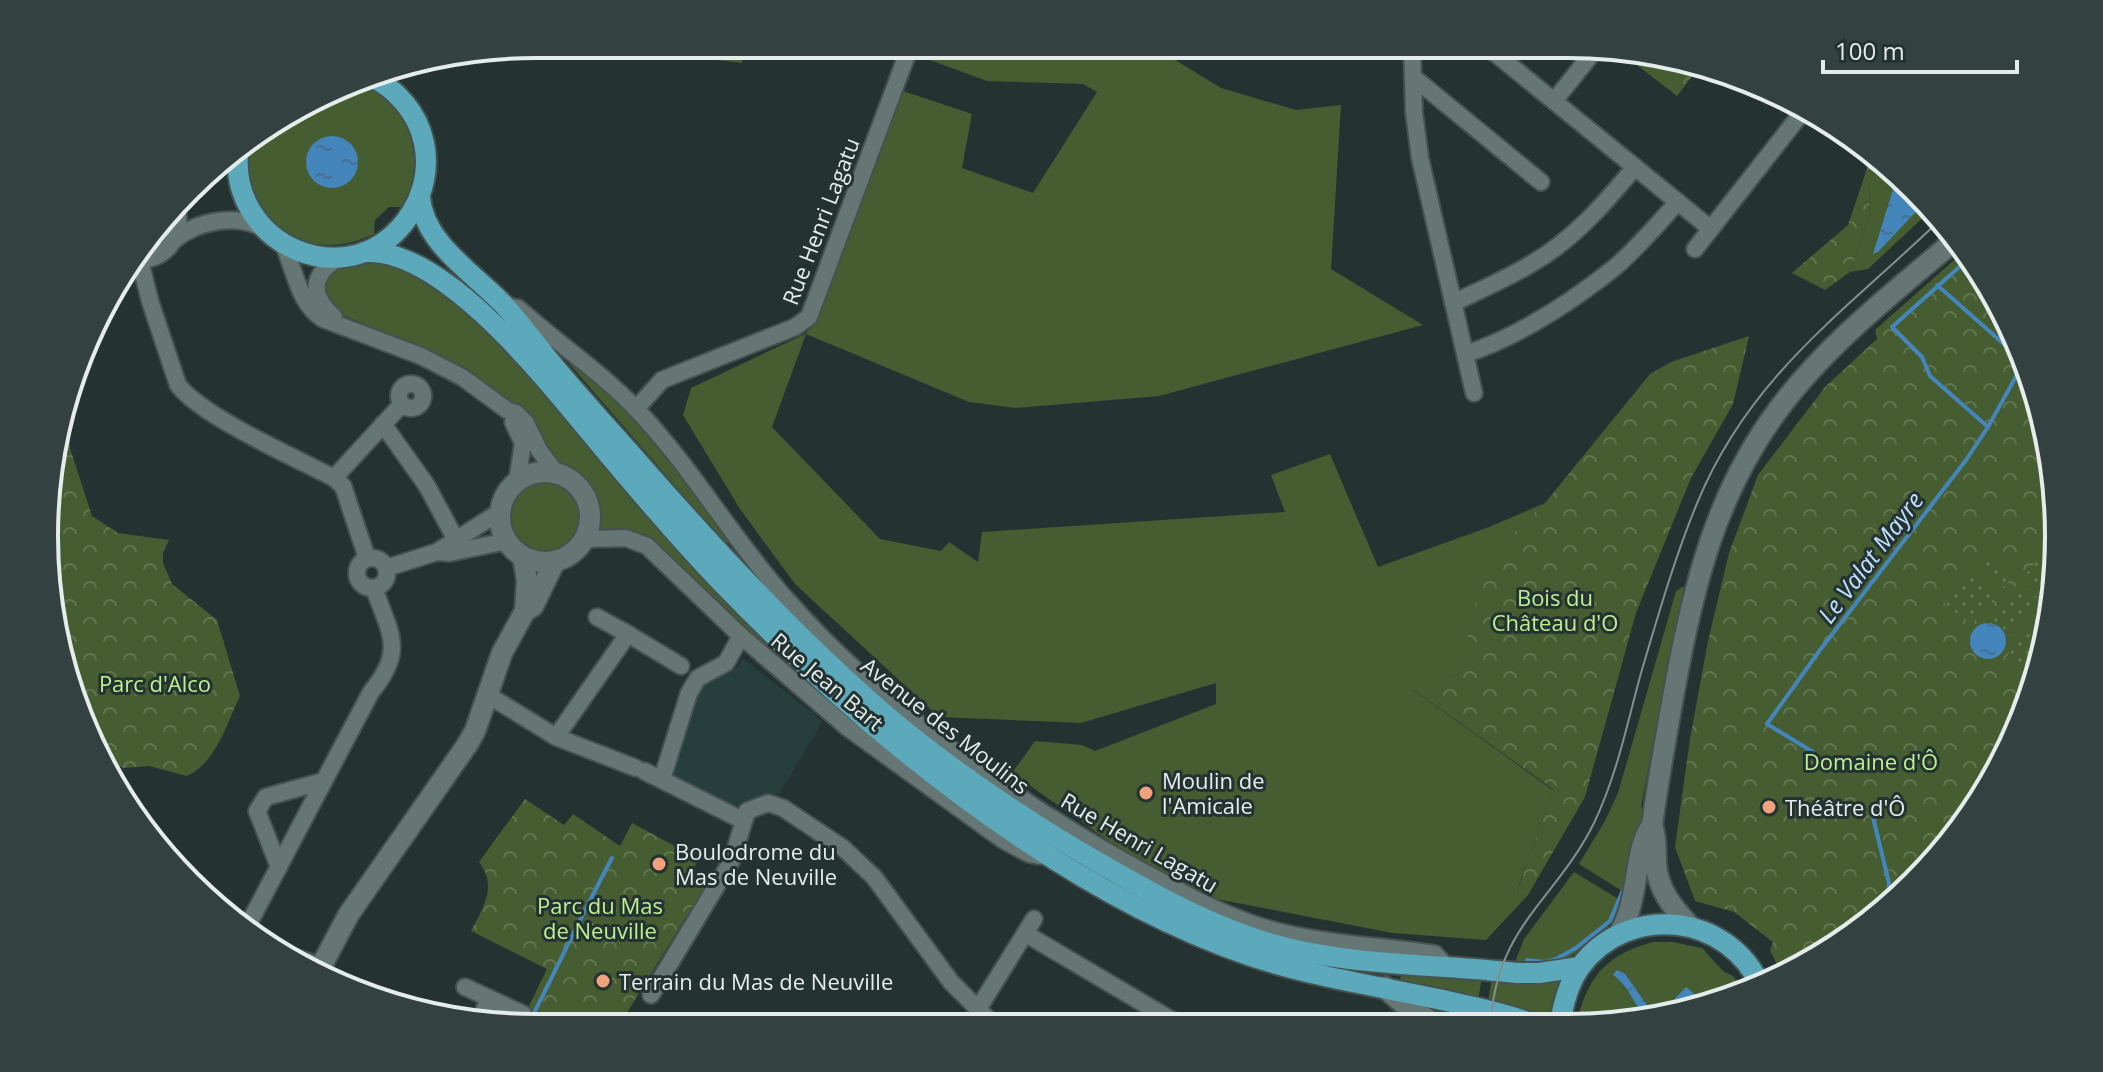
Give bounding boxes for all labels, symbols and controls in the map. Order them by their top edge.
scale bar [1823,24,2017,74]
text: 100 m [1835,34,1905,67]
street label: Rue Henri Lagatu [774,133,866,309]
water label: Le Valat Mayre [1810,485,1930,629]
park label: Bois du Château d'O [1492,582,1618,637]
street label: Rue Jean Bart [765,625,891,737]
street label: Avenue des Moulins [856,650,1036,800]
park label: Parc d'Alco [99,668,211,698]
park label: Domaine d'Ô [1804,746,1938,776]
place label: Moulin de l'Amicale [1162,765,1265,820]
marker: Moulin de l'Amicale [1137,784,1155,802]
street label: Rue Henri Lagatu [1056,785,1224,899]
place label: Théâtre d'Ô [1785,792,1905,822]
marker: Théâtre d'Ô [1760,798,1778,816]
place label: Boulodrome du Mas de Neuville [675,836,837,891]
marker: Boulodrome du Mas de Neuville [650,855,668,873]
park label: Parc du Mas de Neuville [537,890,663,945]
place label: Terrain du Mas de Neuville [619,966,893,996]
marker: Terrain du Mas de Neuville [594,972,612,990]

